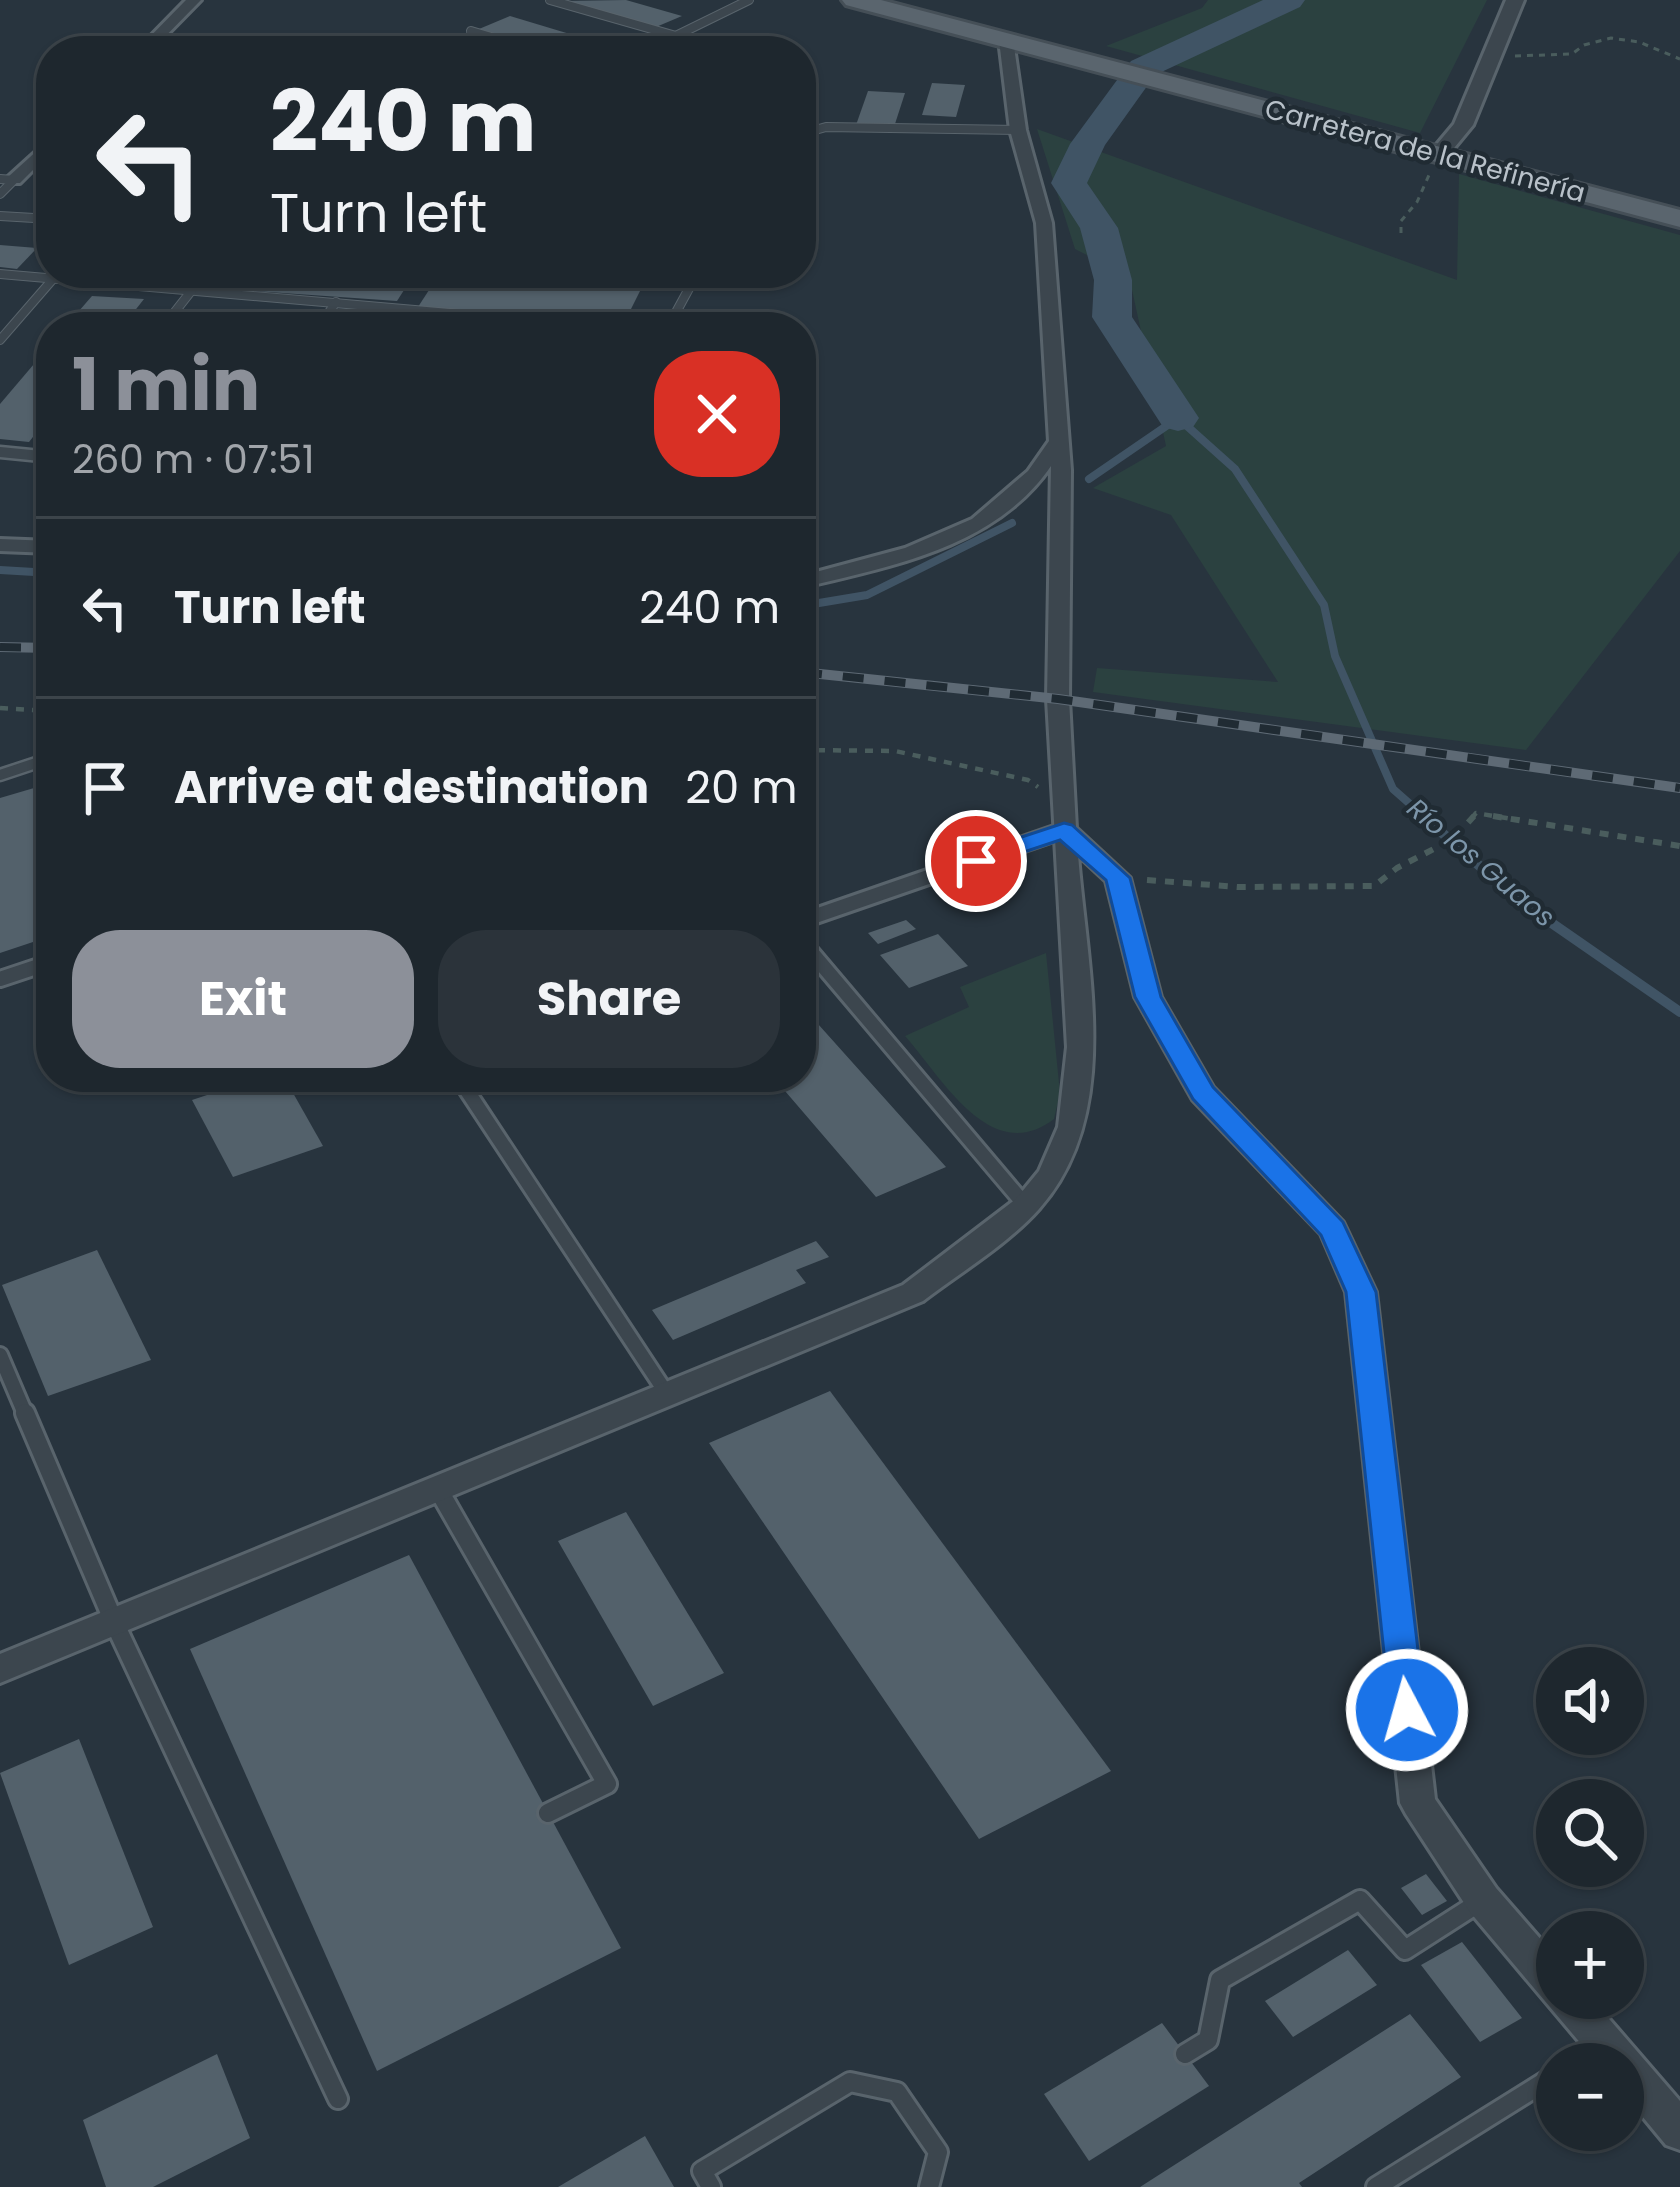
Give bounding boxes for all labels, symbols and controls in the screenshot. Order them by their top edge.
text: 240 m [270,63,536,180]
icon: left [72,84,228,240]
street label: Carretera de la Refinería [1261,90,1589,211]
text: Turn left [270,175,487,251]
text: 1 min [72,334,260,435]
button: close [654,351,780,477]
text: 260 m · 07:51 [72,432,314,487]
icon: left [72,575,138,641]
text: Turn left [174,576,366,639]
text: 240 m [639,576,780,639]
icon: arrive [72,755,138,821]
text: Arrive at destination [174,756,649,819]
text: 20 m [685,756,798,819]
water label: Río los Guaos [1400,790,1563,935]
pin [925,810,1027,912]
icon: arrive [943,828,1009,894]
button: Exit [72,930,414,1068]
button: Share [438,930,780,1068]
position arrow [1344,1647,1470,1773]
map controls [1536,1647,1644,2151]
button: sound [1536,1647,1644,1755]
button: search [1536,1779,1644,1887]
button: + [1536,1911,1644,2019]
button: − [1536,2043,1644,2151]

